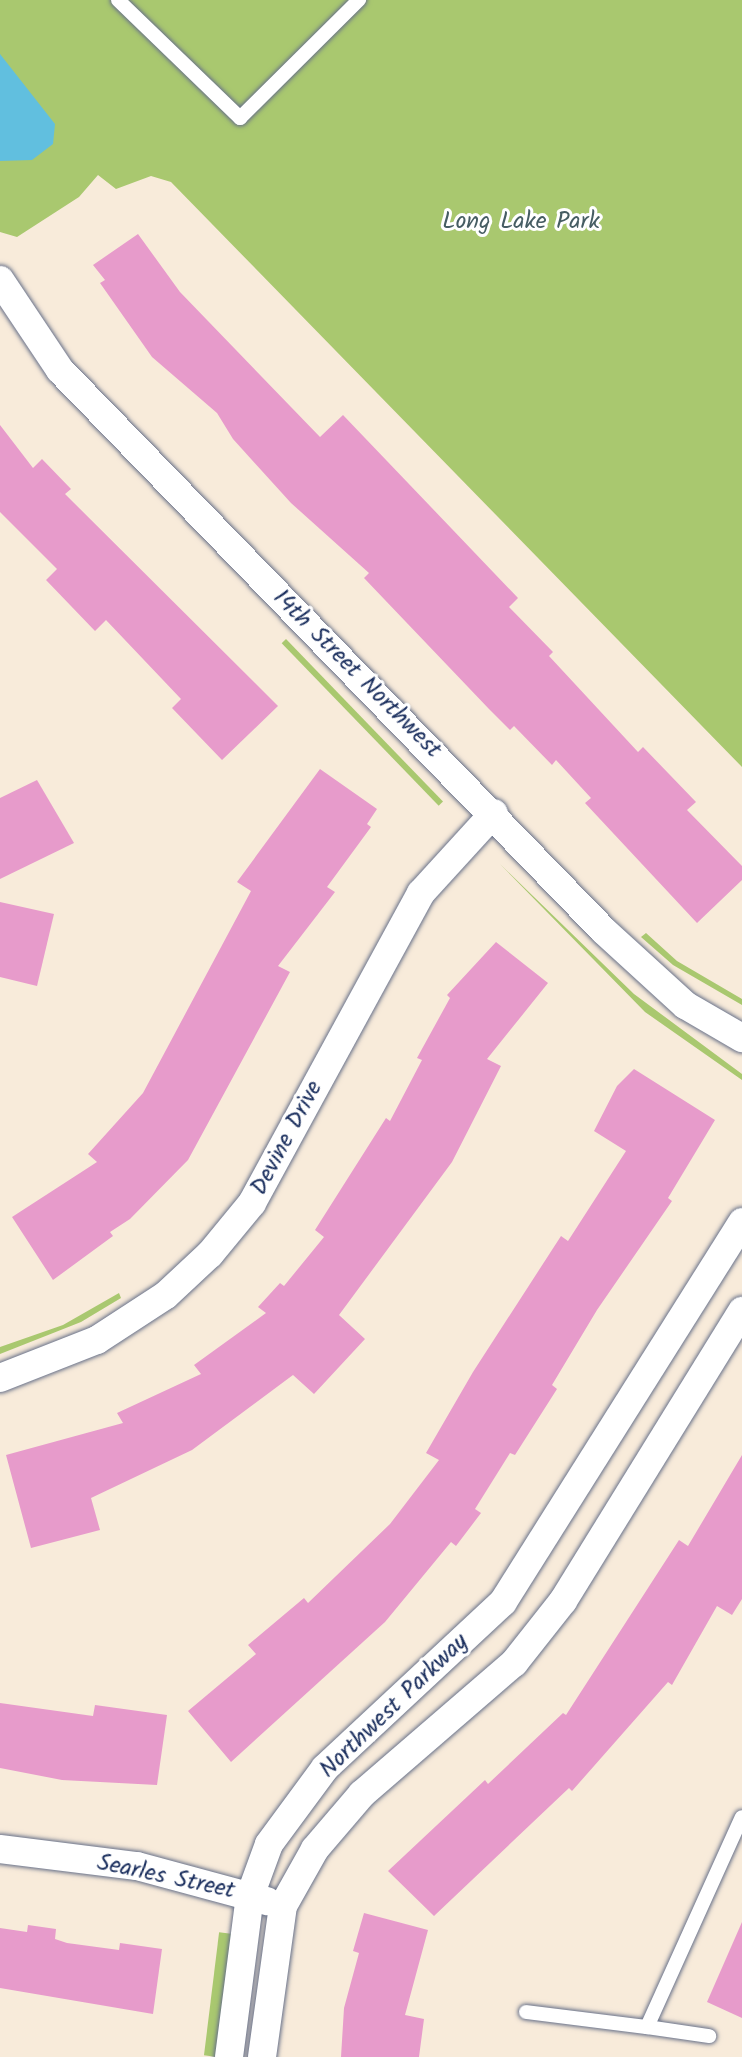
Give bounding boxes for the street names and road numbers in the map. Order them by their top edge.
street label: 14th Street Northwest [267,584,447,764]
street label: Devine Drive [245,1076,329,1200]
street label: Northwest Parkway [314,1628,474,1784]
street label: Searles Street [94,1848,238,1906]

